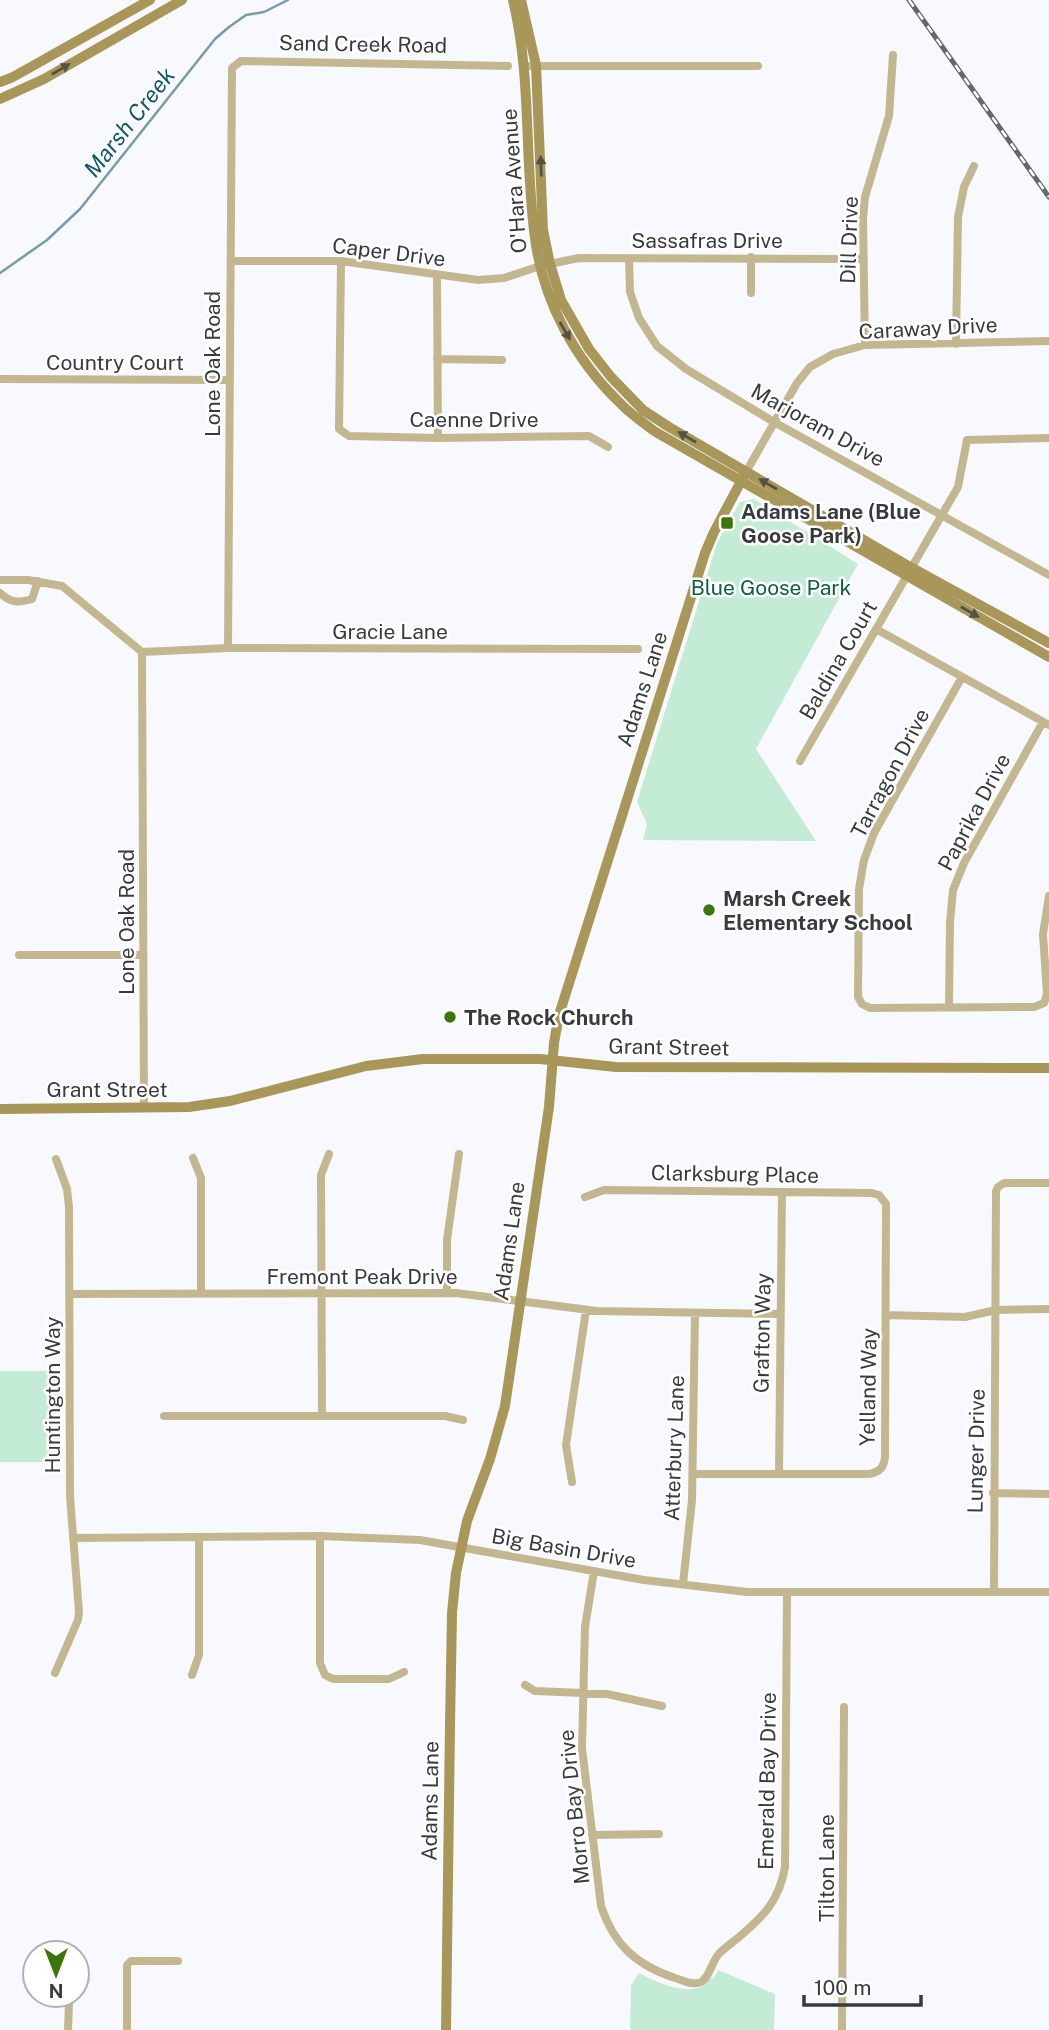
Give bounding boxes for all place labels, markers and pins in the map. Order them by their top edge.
place label: Adams Lane (Blue Goose Park) [741,499,921,548]
marker: Adams Lane (Blue Goose Park) [719,515,735,531]
place label: Marsh Creek Elementary School [723,886,913,935]
marker: Marsh Creek Elementary School [701,902,717,918]
place label: The Rock Church [464,1005,633,1030]
marker: The Rock Church [442,1009,458,1025]

